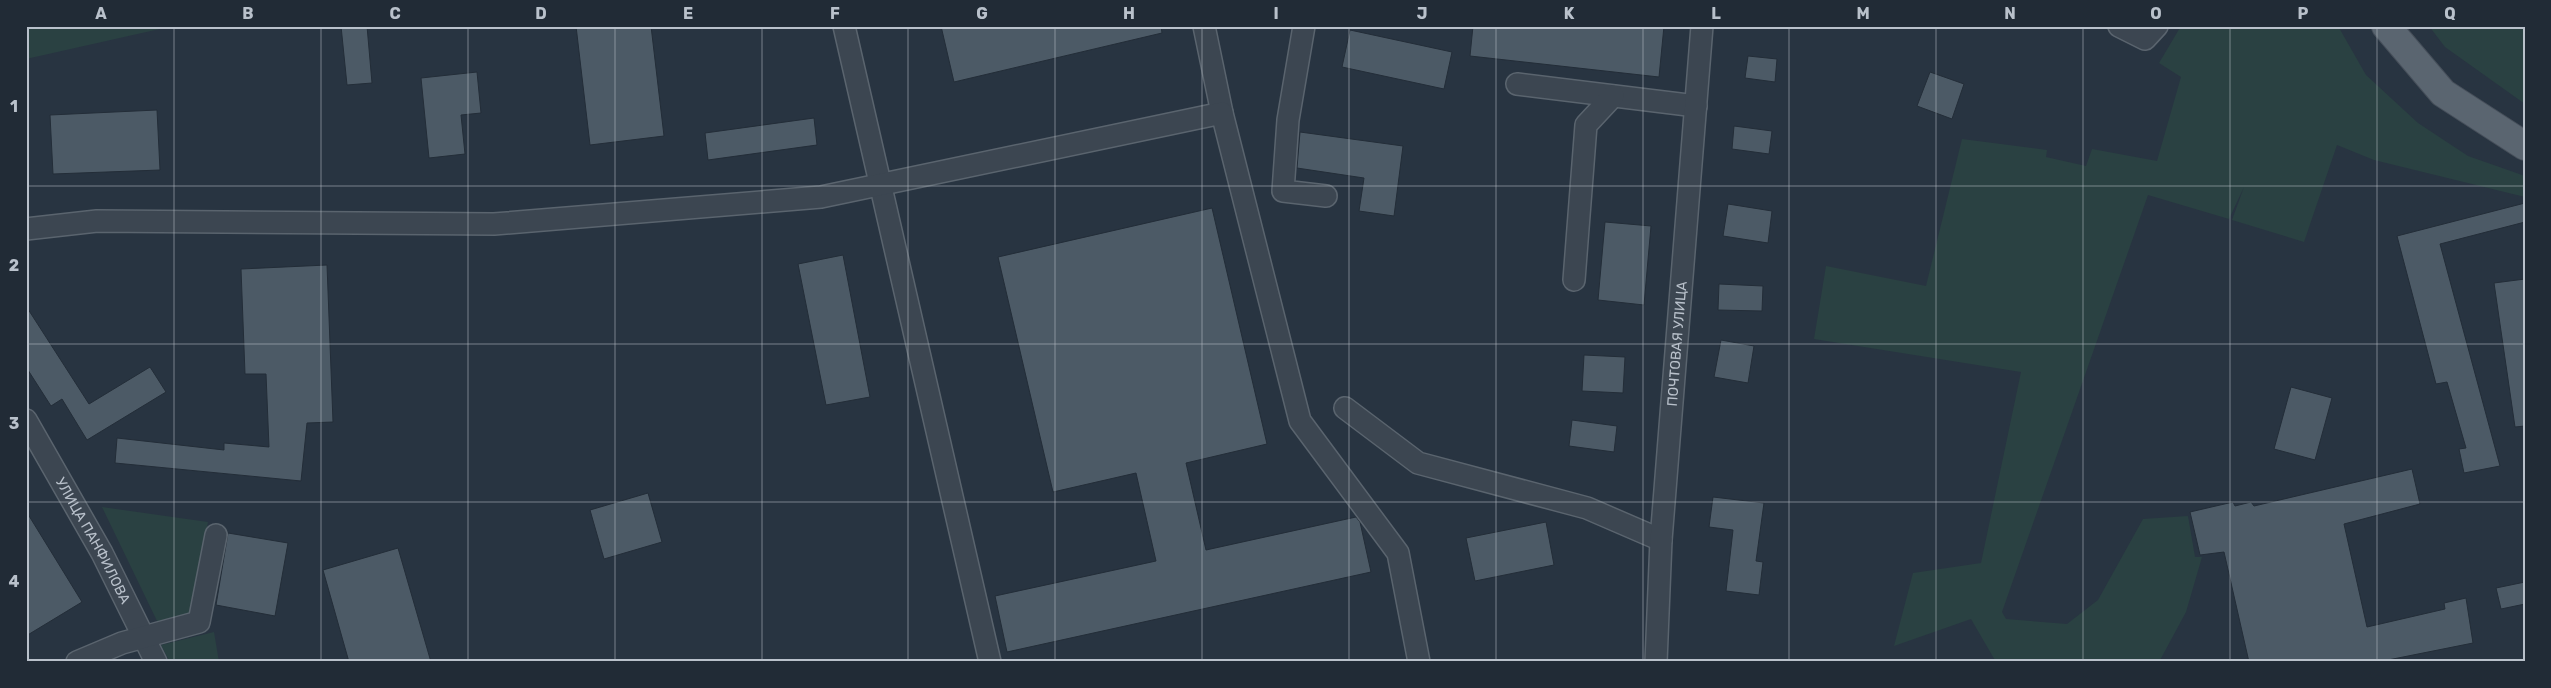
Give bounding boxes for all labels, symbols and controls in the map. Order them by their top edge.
text: A [95,4,107,23]
text: B [242,4,254,23]
text: C [389,4,401,23]
text: D [535,4,547,23]
text: E [683,4,693,23]
text: F [830,4,840,23]
text: G [976,4,988,23]
text: H [1123,4,1135,23]
text: I [1273,4,1279,23]
text: J [1417,4,1427,23]
text: K [1564,4,1575,23]
text: L [1711,4,1721,23]
text: M [1856,4,1870,23]
text: N [2004,4,2016,23]
text: O [2150,4,2162,23]
text: P [2298,4,2309,23]
text: Q [2444,4,2456,23]
text: 1 [10,97,18,116]
text: 2 [9,256,19,275]
street label: ПОЧТОВАЯ УЛИЦА [1664,280,1691,407]
text: 3 [9,414,19,433]
street label: УЛИЦА ПАНФИЛОВА [52,475,134,607]
text: 4 [9,572,20,591]

